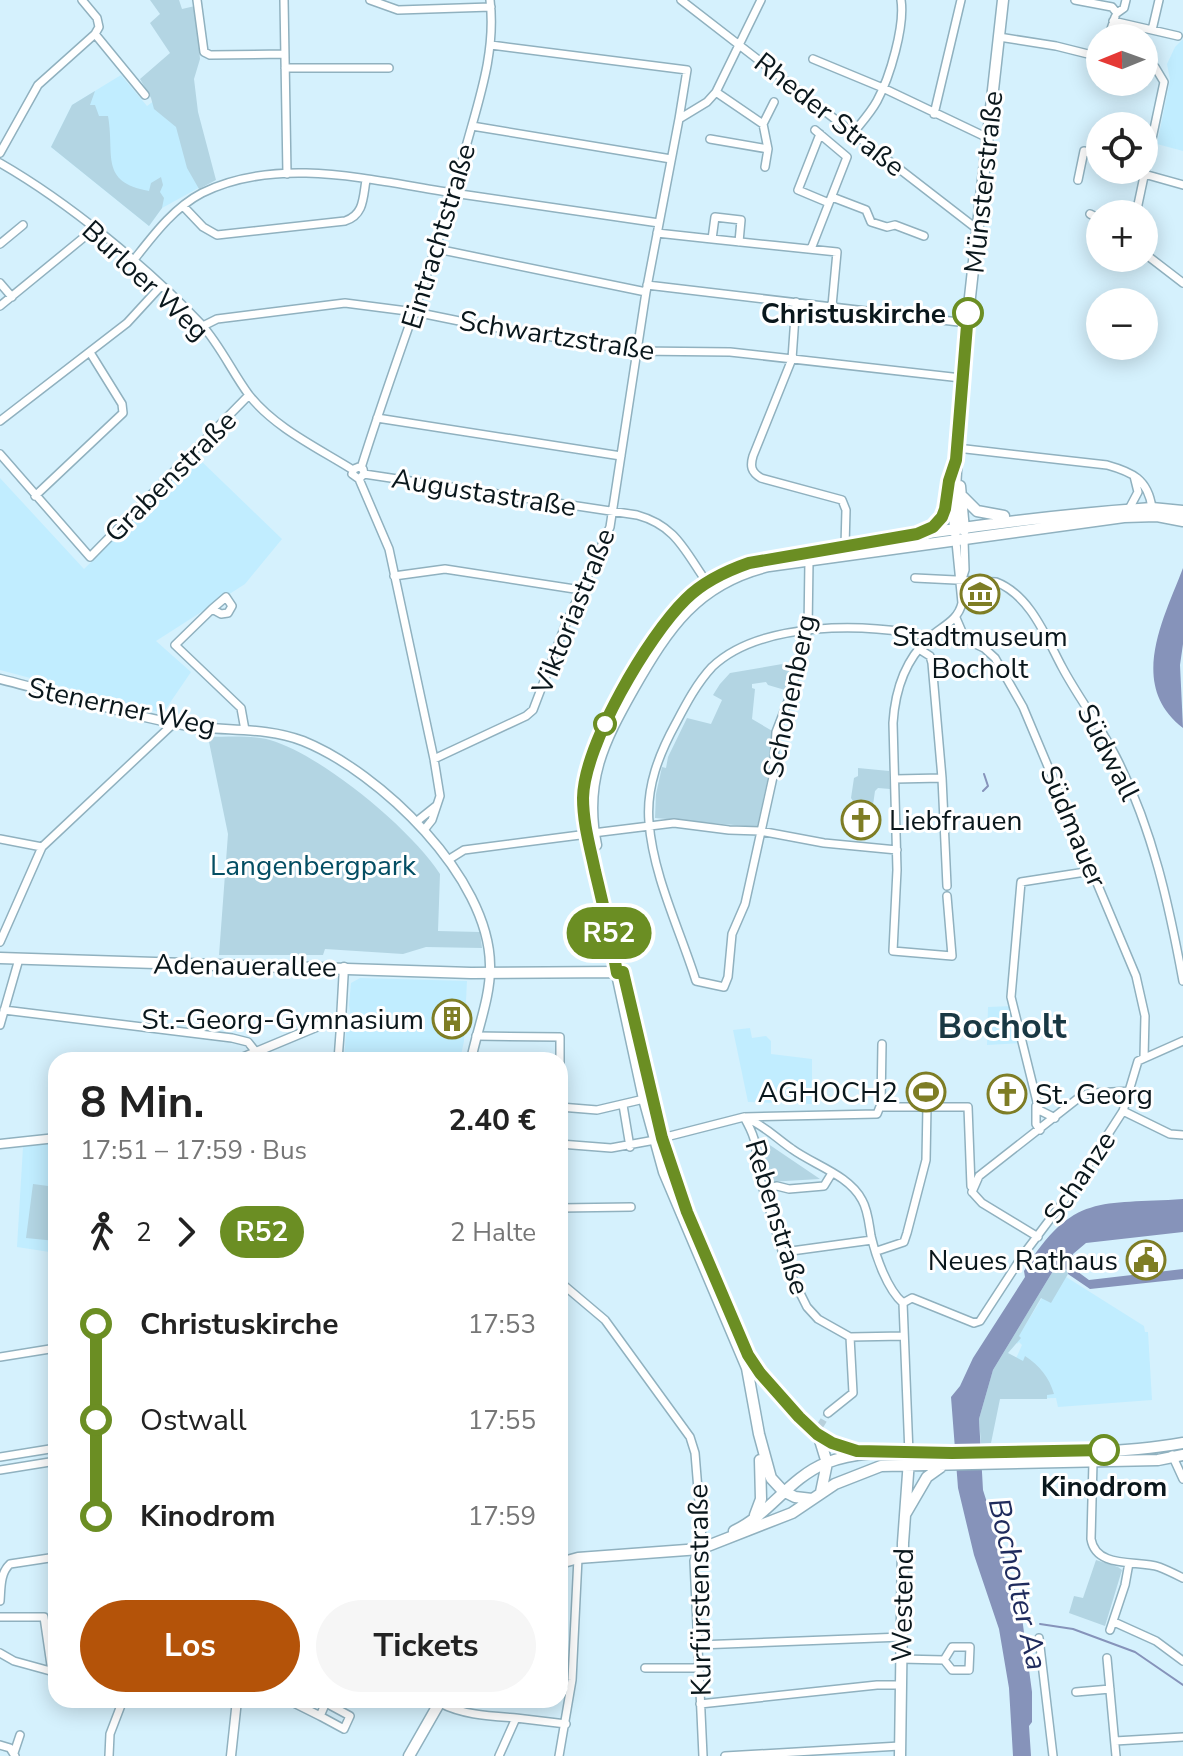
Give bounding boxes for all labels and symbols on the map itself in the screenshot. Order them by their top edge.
north arrow [1086,24,1158,96]
street label: Rheder Straße [746,44,913,186]
street label: Münsterstraße [956,89,1012,275]
street label: Eintrachtstraße [393,139,485,334]
street label: Burloer Weg [73,212,217,350]
place label: Christuskirche [761,295,946,333]
marker: Christuskirche [953,298,983,328]
street label: Schwartzstraße [456,302,657,370]
street label: Grabenstraße [96,402,245,551]
street label: Augustastraße [389,460,579,526]
street label: Viktoriastraße [523,523,625,701]
museum icon: Stadtmuseum Bocholt [959,573,1001,615]
street label: Schonenberg [754,611,826,781]
place label: Stadtmuseum Bocholt [892,618,1068,688]
street label: Stenerner Weg [24,669,219,745]
street label: Südwall [1068,698,1149,808]
unlabelled marker [594,713,616,735]
street label: Südmauer [1030,760,1116,893]
church icon: Liebfrauen [840,799,882,841]
place label: Liebfrauen [889,802,1022,840]
park label: Langenbergpark [210,847,417,885]
line badge: R52 [563,907,655,959]
street label: Adenauerallee [153,945,337,987]
building icon: St.-Georg-Gymnasium [431,998,473,1040]
place label: St.-Georg-Gymnasium [142,1001,424,1039]
district label: Bocholt [937,1002,1067,1051]
sports icon: AGHOCH2 [905,1071,947,1113]
church icon: St. Georg [986,1073,1028,1115]
place label: AGHOCH2 [758,1074,898,1112]
place label: St. Georg [1035,1076,1153,1114]
street label: Schanze [1035,1124,1125,1231]
street label: Rebenstraße [735,1135,819,1300]
public building icon: Neues Rathaus [1125,1239,1167,1281]
place label: Neues Rathaus [928,1242,1118,1280]
marker: Kinodrom [1089,1435,1119,1465]
place label: Kinodrom [1041,1468,1167,1506]
street label: Kurfürstenstraße [679,1483,721,1696]
water label: Bocholter Aa [978,1494,1057,1674]
street label: Westend [883,1548,923,1662]

